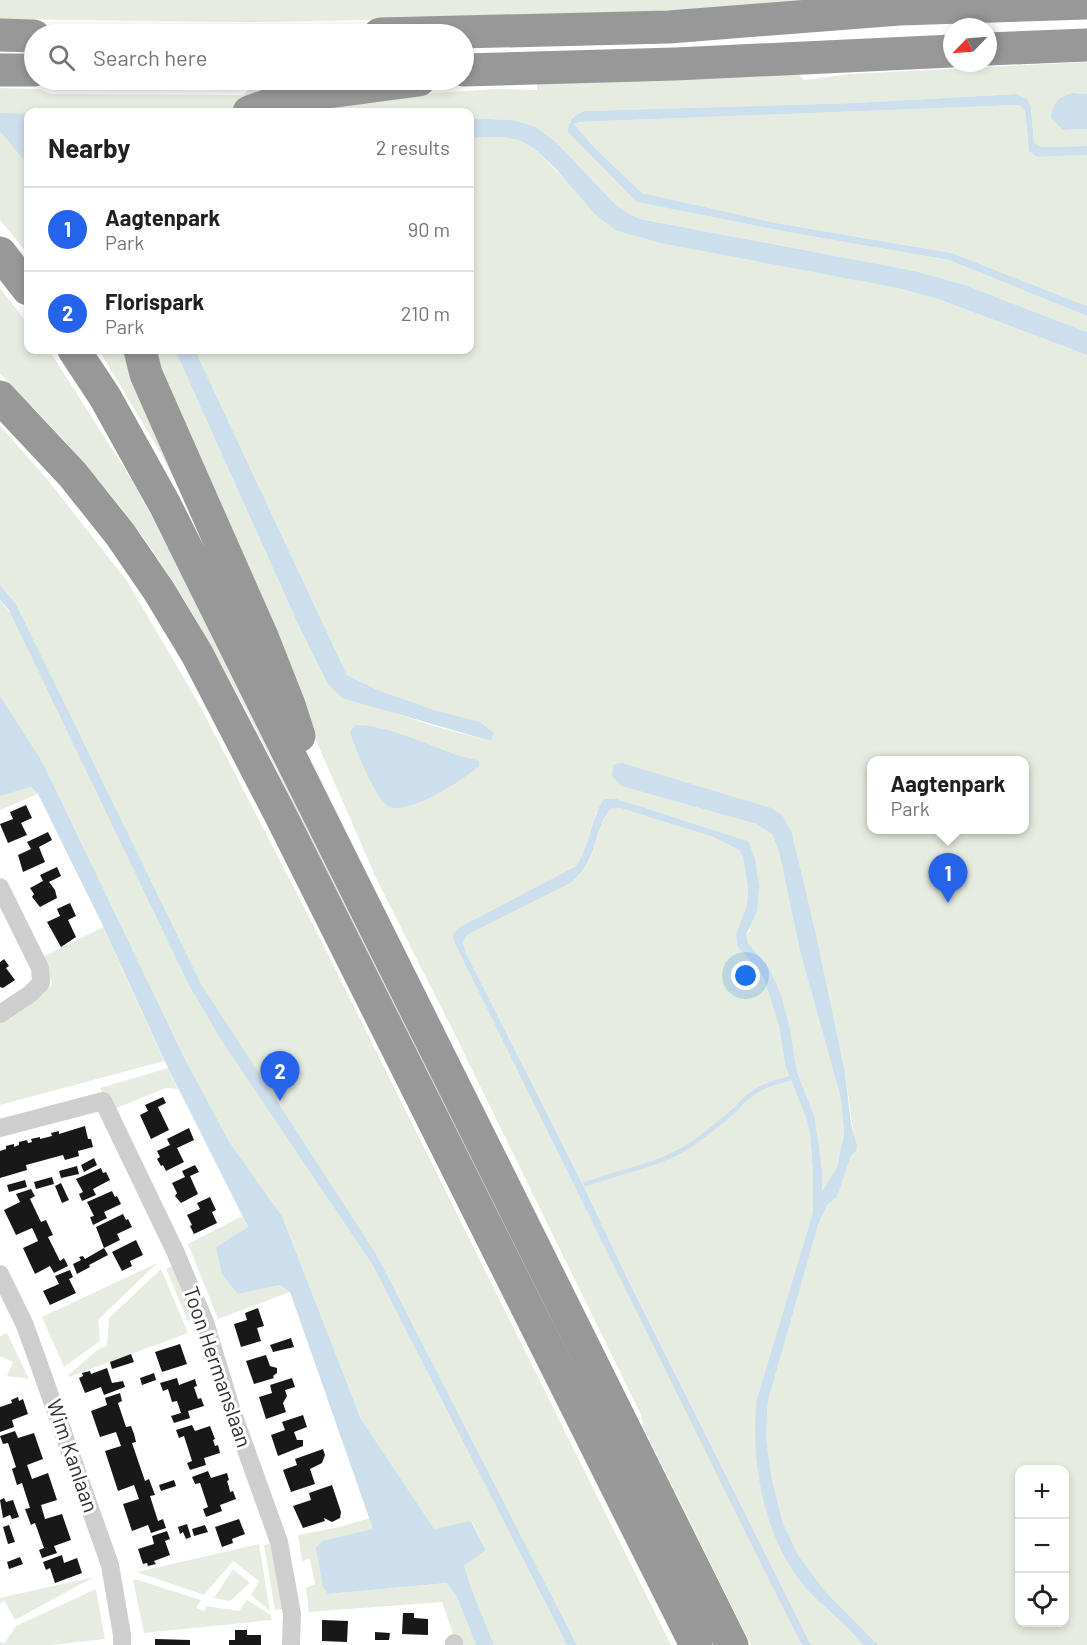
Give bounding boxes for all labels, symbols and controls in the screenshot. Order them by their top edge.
north arrow [943,18,997,72]
search box [24,24,474,90]
icon: search [45,41,78,74]
text: Search here [93,44,207,70]
text: Nearby [48,132,130,163]
text: 2 results [376,135,450,159]
text: Aagtenpark [105,204,220,230]
text: 1 [64,217,71,241]
text: 90 m [408,217,450,241]
text: Park [105,230,144,254]
text: Florispark [105,288,204,314]
text: 2 [62,301,73,325]
text: 210 m [401,301,450,325]
text: Park [105,314,144,338]
popup [867,756,1029,834]
text: Aagtenpark [890,770,1006,796]
text: Park [890,796,930,820]
pin: 1 [928,854,968,903]
your location [731,961,760,990]
pin: 2 [260,1052,300,1101]
street label: Toon Hermanslaan [179,1283,258,1450]
street label: Wim Kanlaan [42,1396,104,1515]
map controls [1015,1465,1069,1627]
button: + [1015,1465,1069,1519]
button: − [1015,1519,1069,1573]
button: locate [1015,1573,1069,1627]

